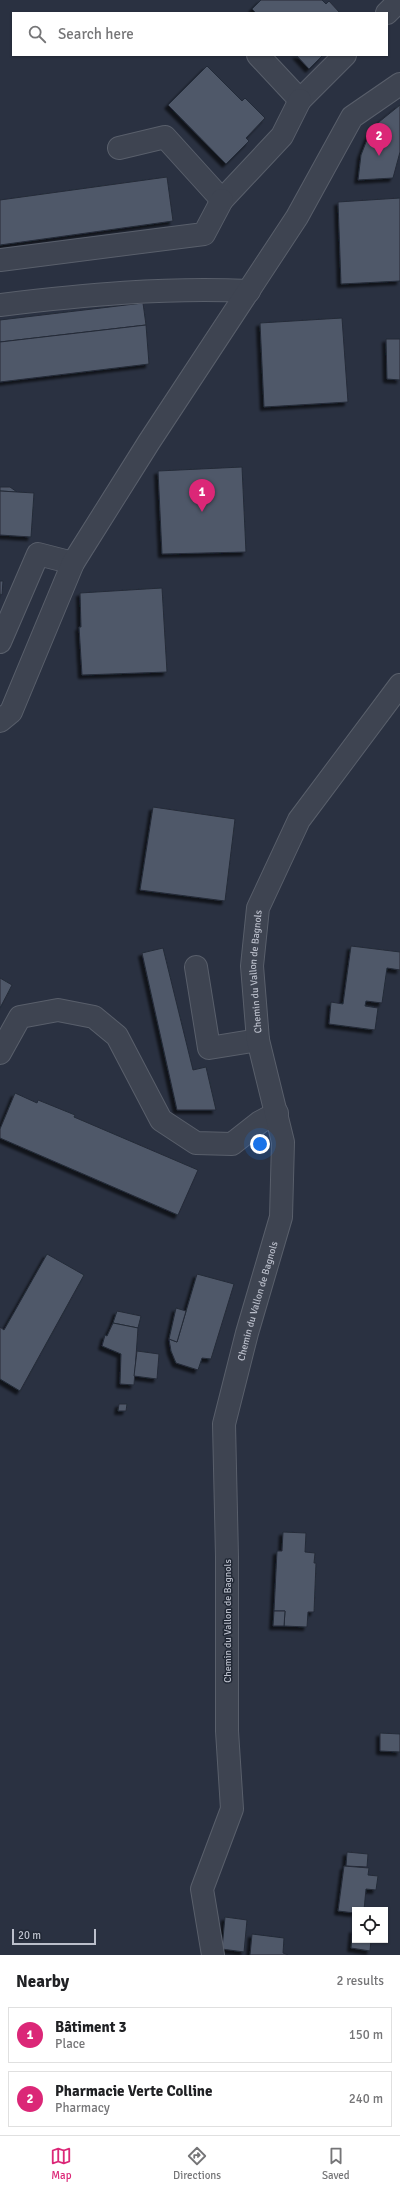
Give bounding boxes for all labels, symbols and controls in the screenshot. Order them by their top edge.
search box [12,12,388,56]
icon: search [26,23,48,45]
text: Search here [58,25,134,43]
pin: 2 [366,123,392,156]
pin: 1 [189,479,215,512]
street label: Chemin du Vallon de Bagnols [247,909,265,1034]
your location [250,1134,270,1154]
street label: Chemin du Vallon de Bagnols [235,1239,281,1362]
street label: Chemin du Vallon de Bagnols [222,1559,234,1683]
map controls [352,1907,388,1943]
button: locate [352,1907,388,1943]
scale bar [12,1927,96,1946]
text: 20 m [18,1929,41,1942]
text: Nearby [16,1971,69,1992]
text: 2 results [336,1973,384,1989]
text: Bâtiment 3 [55,2018,127,2036]
text: 1 [26,2027,34,2043]
text: 150 m [349,2027,383,2043]
text: Place [55,2036,85,2052]
text: Pharmacie Verte Colline [55,2082,213,2100]
text: 2 [26,2091,34,2107]
text: 240 m [349,2091,383,2107]
text: Pharmacy [55,2100,110,2116]
tab: Map [50,2145,72,2182]
tab: Directions [173,2145,221,2182]
tab: Saved [322,2145,350,2182]

